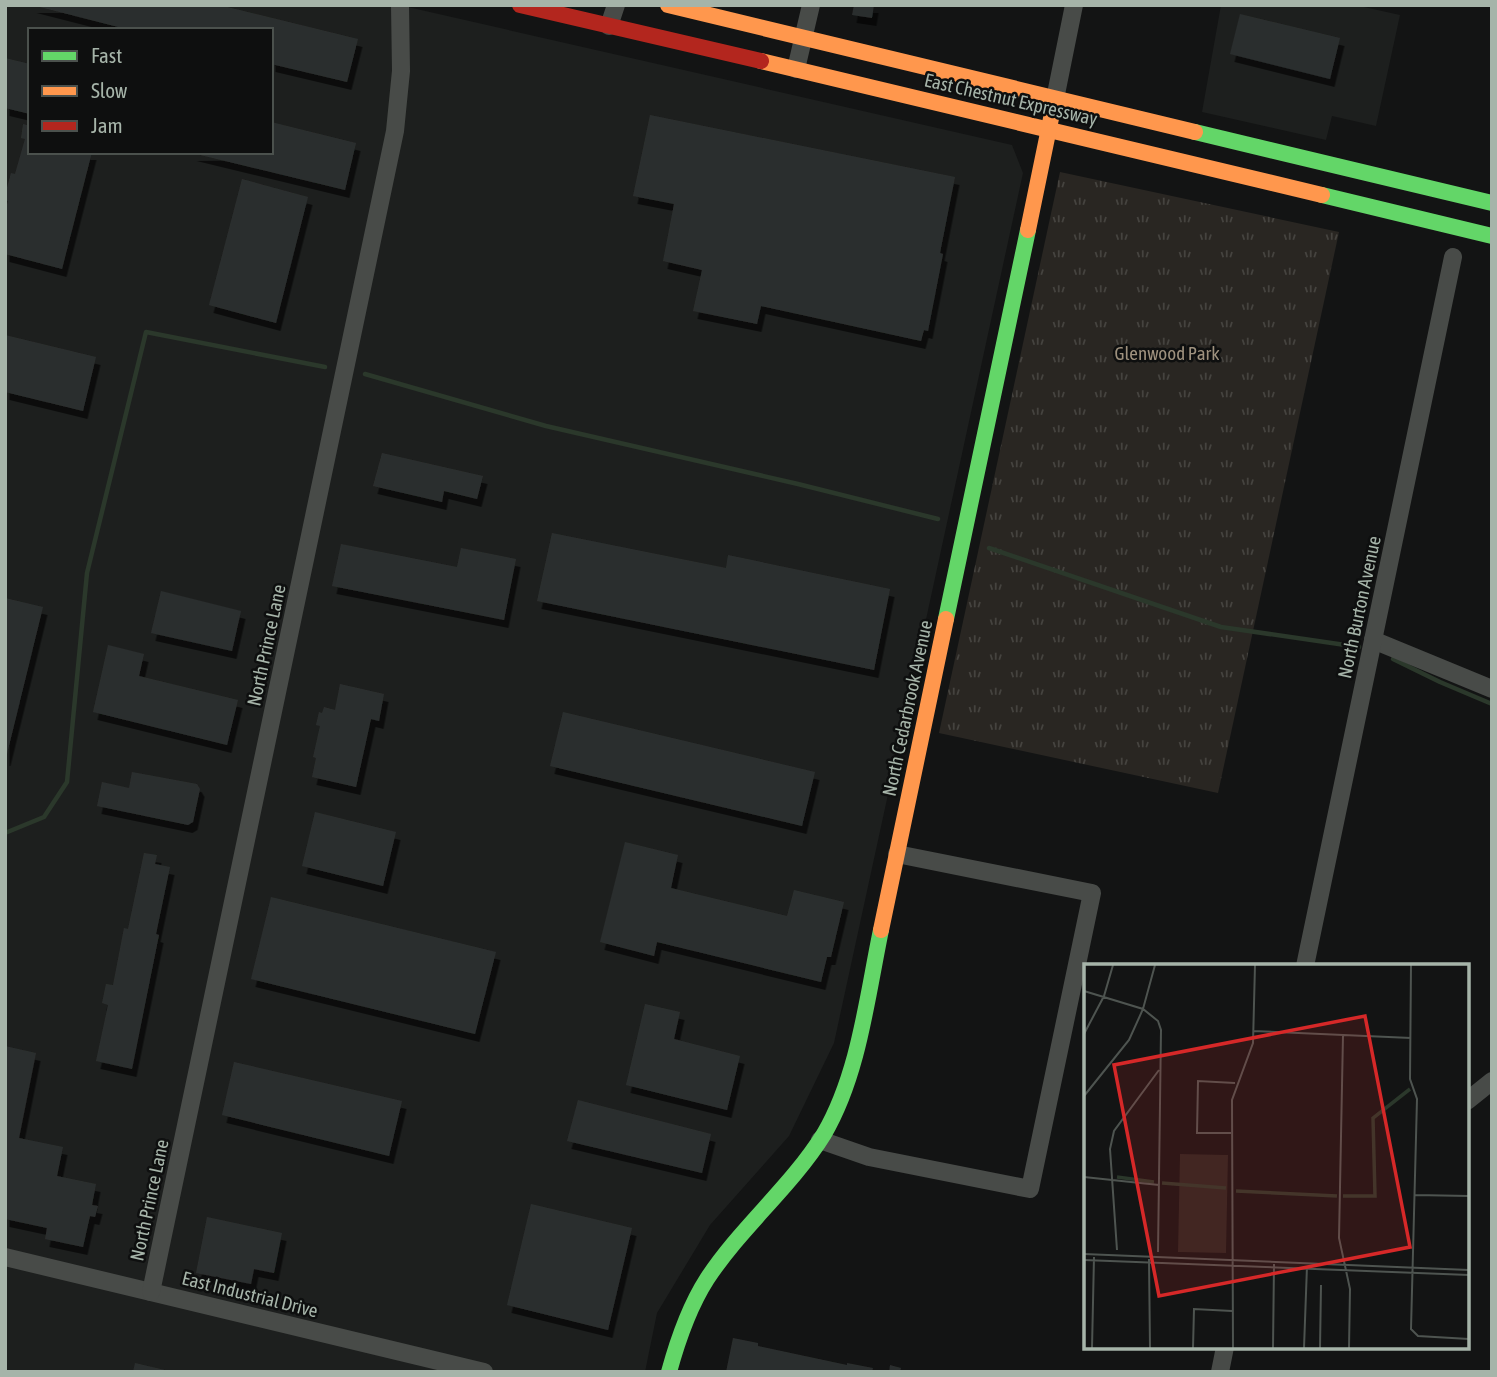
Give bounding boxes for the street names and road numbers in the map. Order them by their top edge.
street label: East Chestnut Expressway [922,68,1100,130]
street label: North Burton Avenue [1333,534,1385,680]
street label: North Prince Lane [242,582,290,708]
street label: North Cedarbrook Avenue [878,618,936,798]
street label: North Prince Lane [125,1137,173,1263]
street label: East Industrial Drive [180,1266,320,1322]

